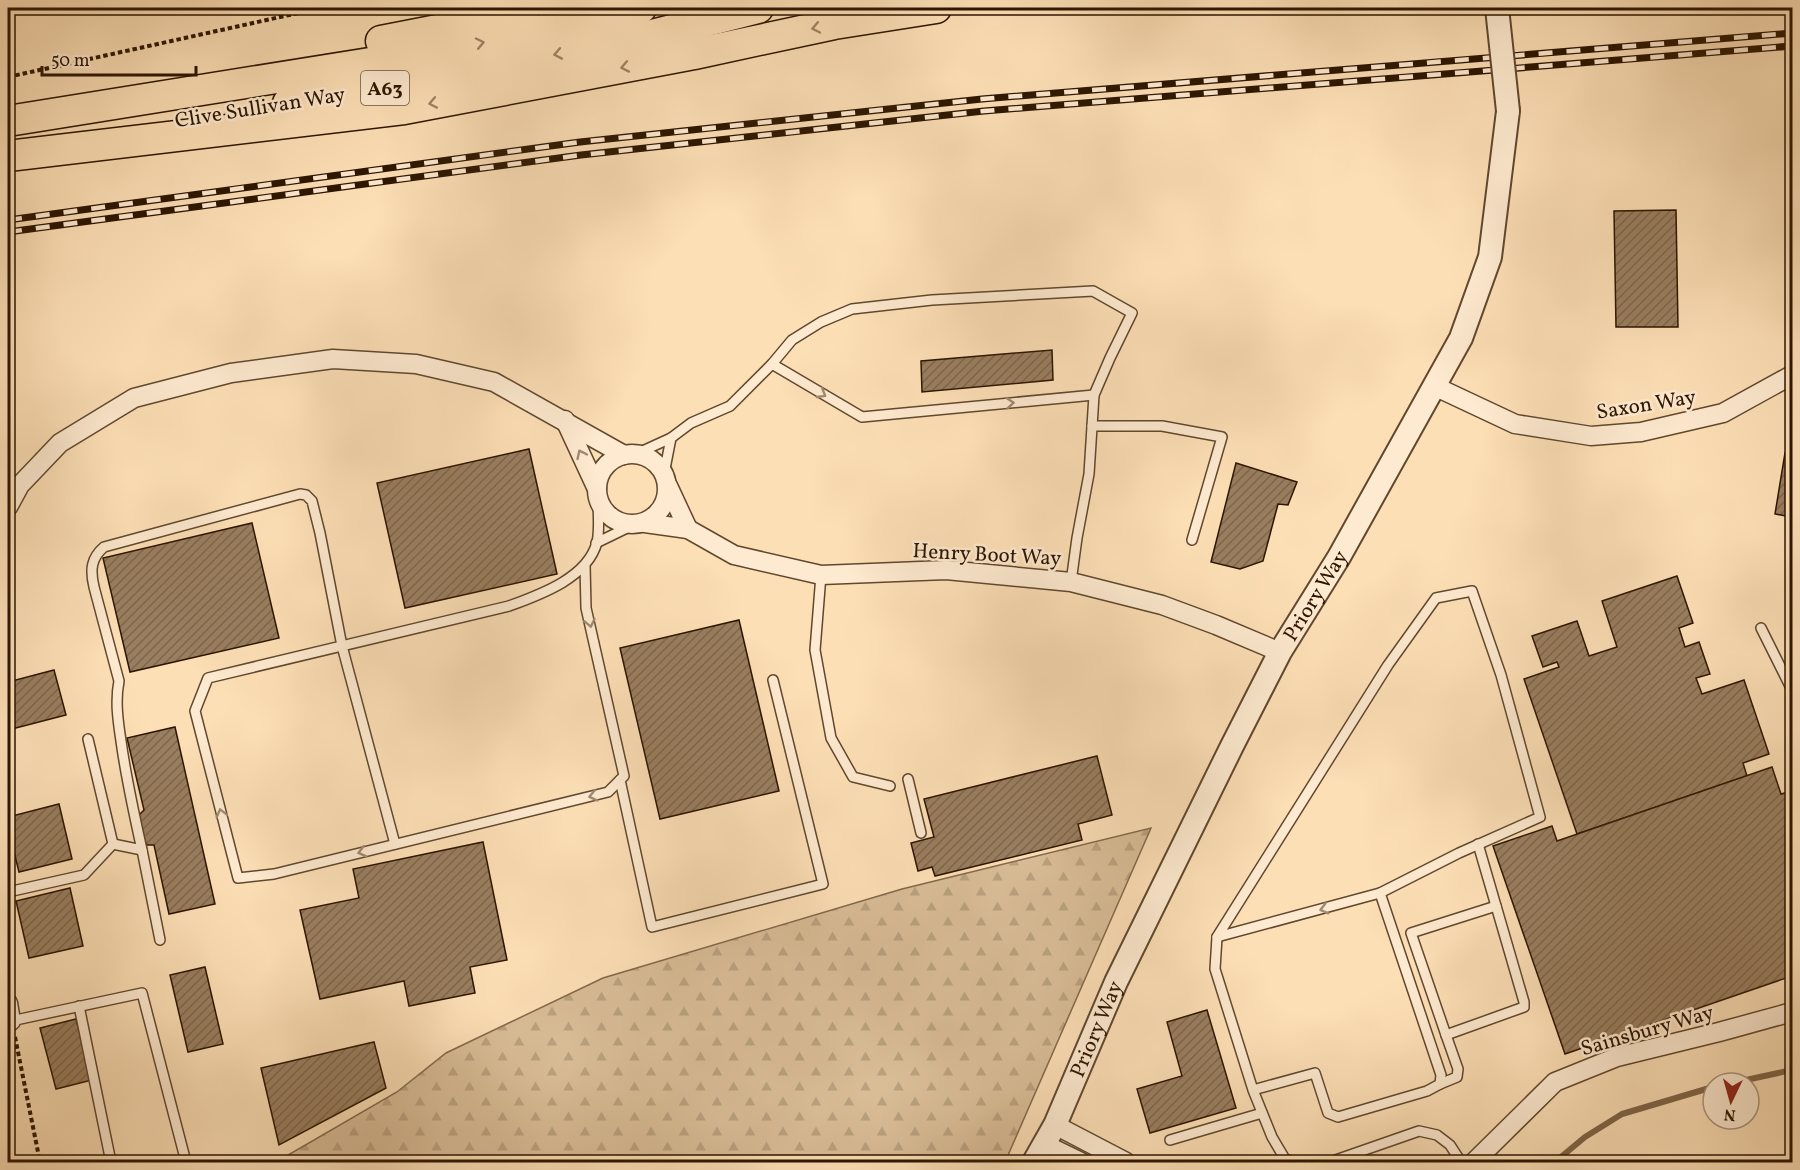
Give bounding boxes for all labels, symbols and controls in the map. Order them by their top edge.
one-way arrow [811,21,821,34]
one-way arrow [474,38,484,51]
scale bar [42,39,196,77]
one-way arrow [553,47,563,60]
text: 50 m [51,49,90,74]
one-way arrow [620,60,630,73]
road number: A63 [361,71,409,105]
street label: Clive Sullivan Way [173,81,348,136]
one-way arrow [428,96,438,109]
street label: Saxon Way [1594,383,1699,428]
one-way arrow [816,386,826,398]
one-way arrow [1006,397,1015,410]
one-way arrow [576,450,588,461]
street label: Henry Boot Way [912,537,1063,574]
street label: Priory Way [1277,545,1356,647]
one-way arrow [582,618,595,628]
one-way arrow [588,789,598,802]
one-way arrow [215,808,228,818]
one-way arrow [358,845,368,858]
one-way arrow [1319,901,1329,914]
street label: Priory Way [1064,976,1131,1082]
street label: Sainsbury Way [1578,998,1718,1064]
north arrow [1701,1071,1761,1131]
text: N [1723,1102,1737,1125]

